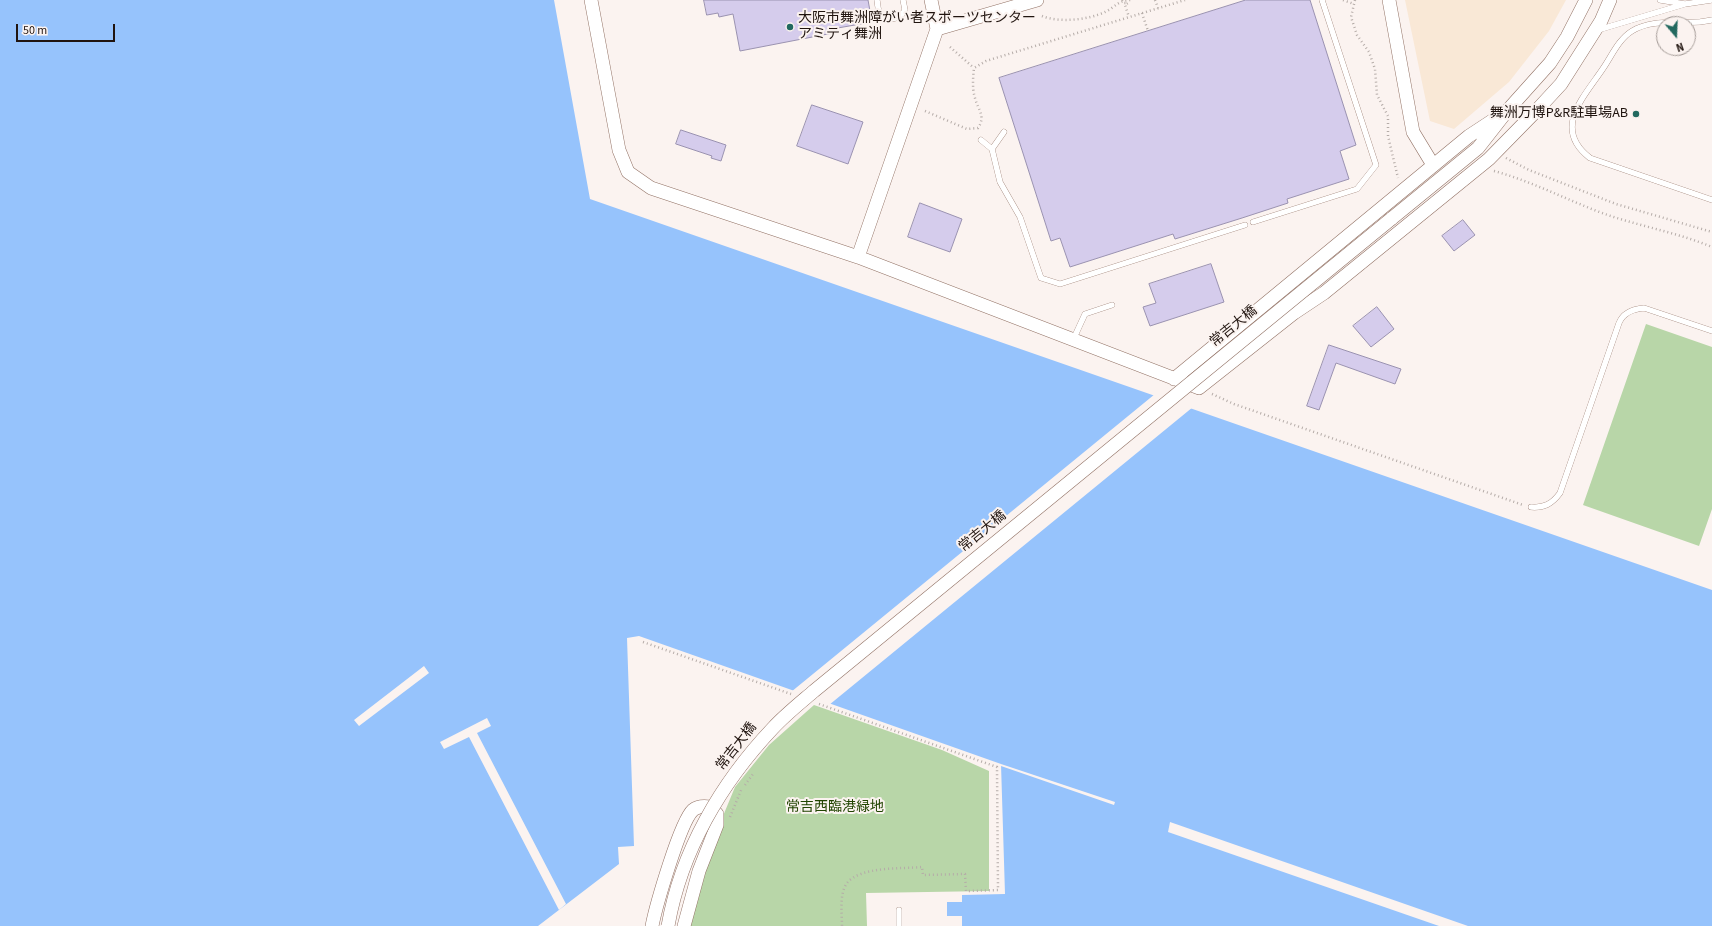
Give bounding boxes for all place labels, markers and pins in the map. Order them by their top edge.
place label: 大阪市舞洲障がい者スポーツセンター アミティ舞洲 [798,11,1036,44]
marker: 大阪市舞洲障がい者スポーツセンター アミティ舞洲 [785,22,795,32]
place label: 舞洲万博P&R駐車場AB [1490,106,1628,122]
marker: 舞洲万博P&R駐車場AB [1631,109,1641,119]

